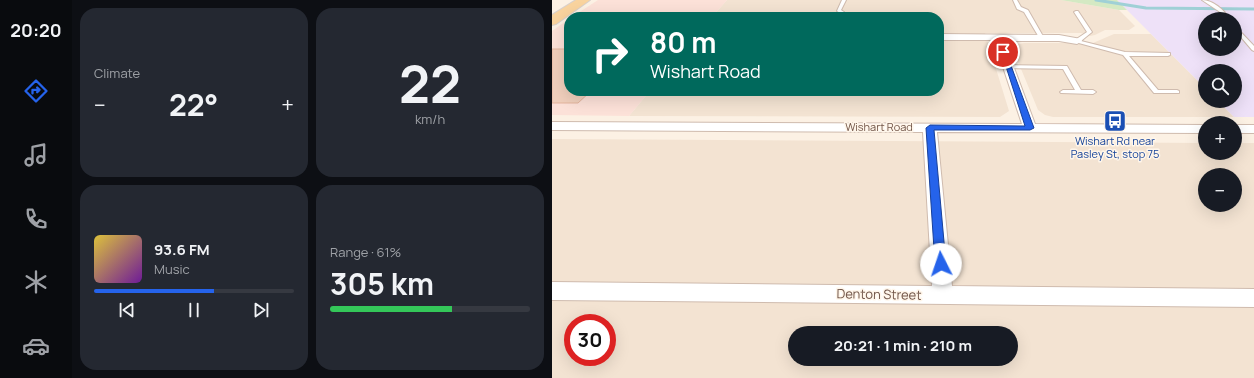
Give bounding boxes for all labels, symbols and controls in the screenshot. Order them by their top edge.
map controls [1198,12,1242,212]
button: sound [1198,12,1242,56]
text: 20:20 [10,18,62,42]
text: 80 m [650,23,716,61]
icon: right [584,28,636,80]
pin [986,35,1020,69]
icon: arrive [992,41,1014,63]
text: 22 [399,48,461,119]
text: Wishart Road [650,59,761,83]
text: Climate [94,64,140,82]
button: search [1198,64,1242,108]
icon: directions [22,77,50,105]
text: 22° [169,84,218,125]
text: − [94,90,106,120]
text: + [281,90,294,120]
bus stop icon: Wishart Rd near Pasley St, stop 75 [1102,108,1128,134]
text: km/h [415,110,445,128]
button: + [1198,116,1242,160]
street label: Wishart Road [845,119,913,134]
place label: Wishart Rd near Pasley St, stop 75 [1071,133,1159,161]
icon: music [22,141,50,169]
button: − [1198,168,1242,212]
icon: phone [22,205,50,233]
text: 93.6 FM [154,239,210,260]
text: Range · 61% [330,243,401,261]
position arrow [920,243,962,285]
text: Music [154,260,190,278]
text: 305 km [330,263,434,304]
icon: climate [22,268,50,296]
street label: Denton Street [836,284,922,304]
icon: previous [116,299,138,321]
icon: pause [183,299,205,321]
icon: next [250,299,272,321]
speed limit sign: 30 [564,314,616,366]
icon: car [22,332,50,360]
text: 20:21 · 1 min · 210 m [834,335,972,356]

